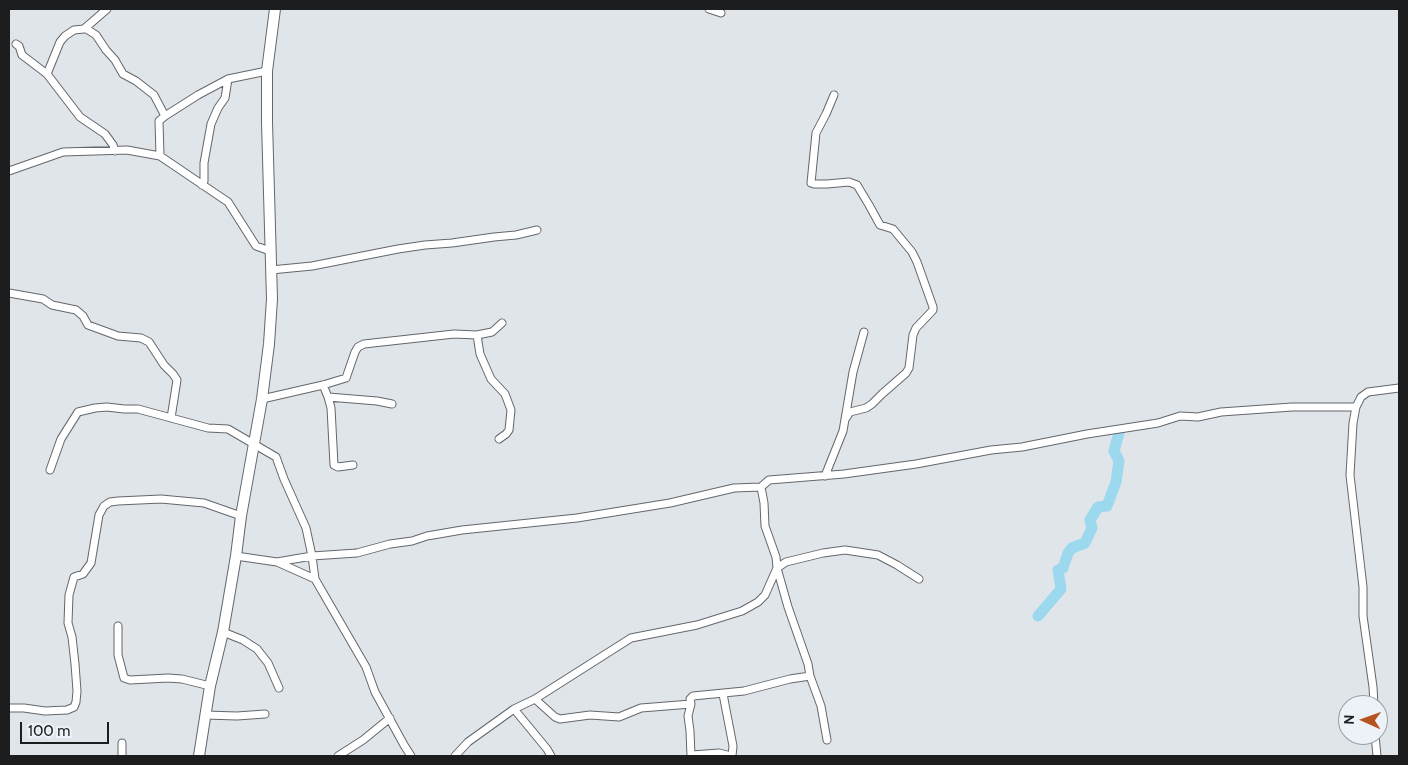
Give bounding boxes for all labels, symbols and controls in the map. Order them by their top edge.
north arrow [1338,695,1388,745]
scale bar [22,712,111,744]
text: N [1340,714,1358,725]
text: 100 m [28,722,70,740]

